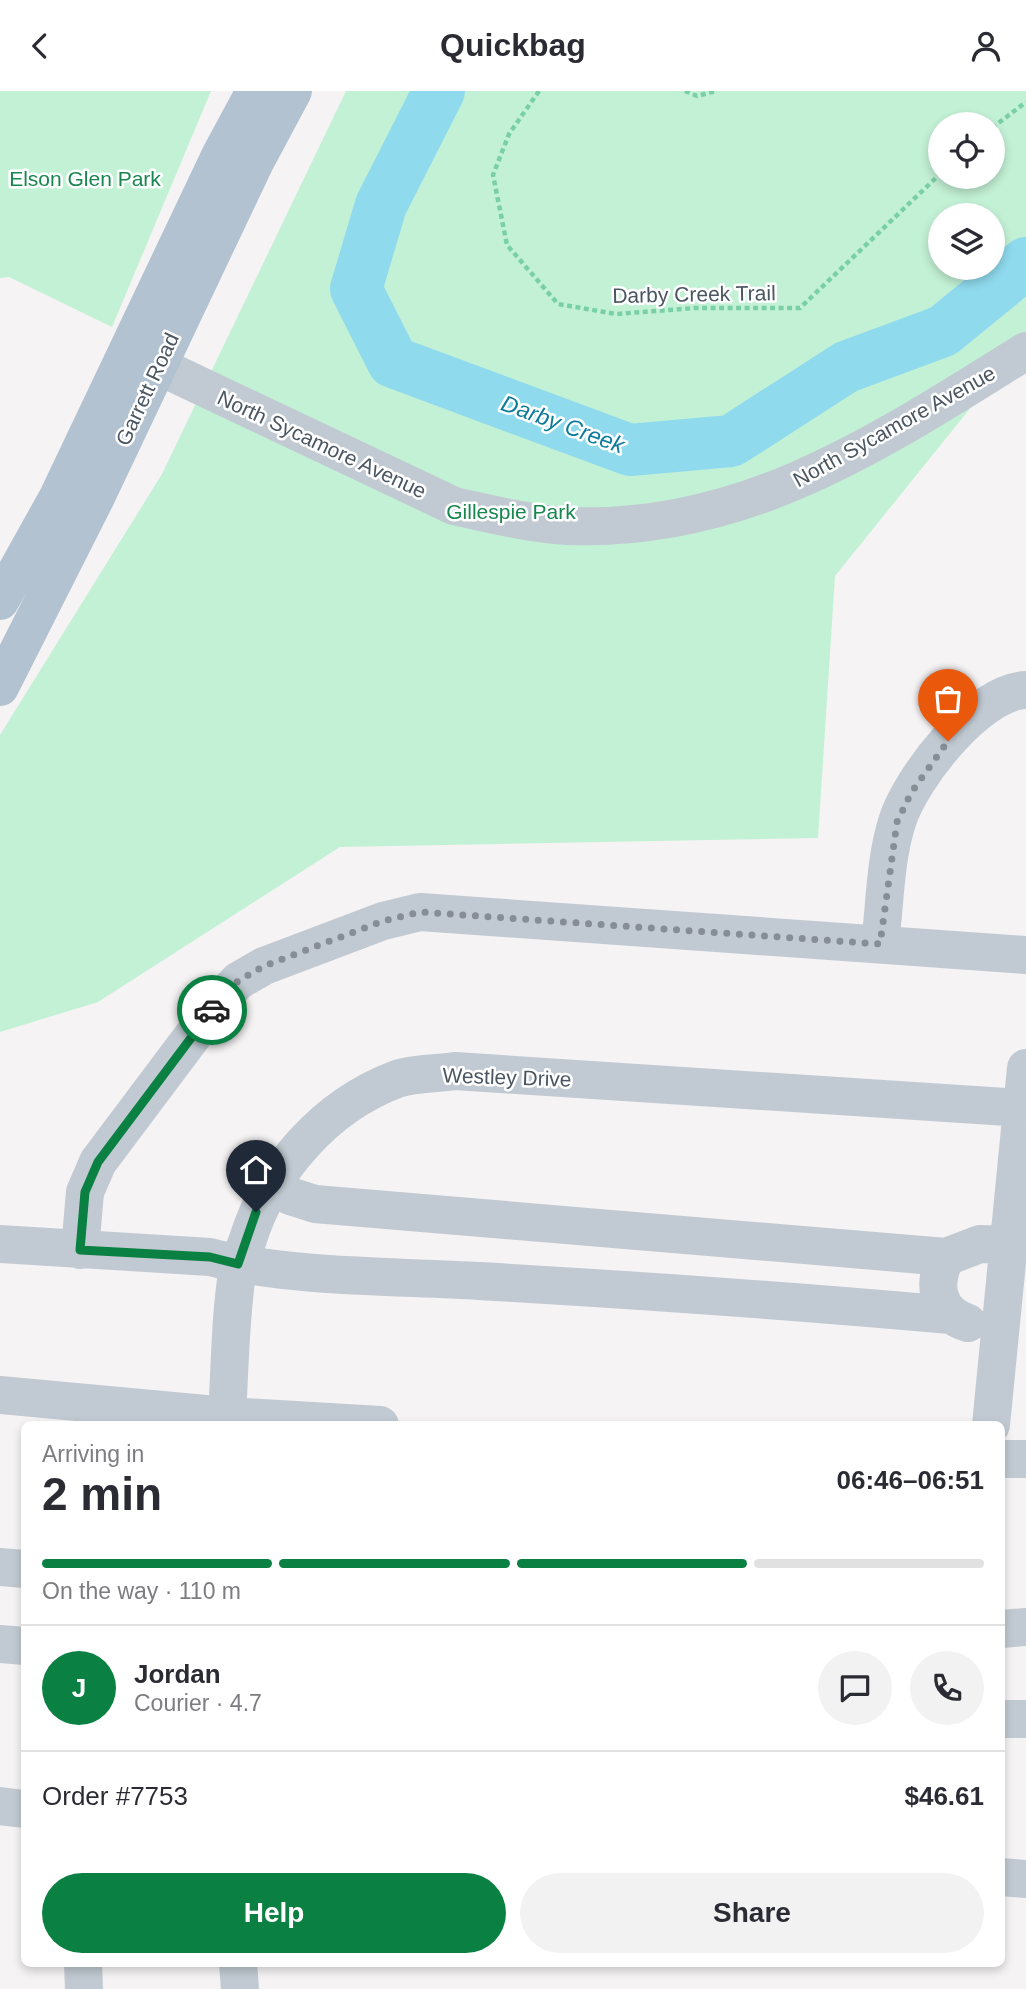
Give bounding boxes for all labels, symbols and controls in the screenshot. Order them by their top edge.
icon: back [21,27,59,65]
text: Quickbag [440,27,586,63]
icon: person [967,27,1005,65]
map controls [928,112,1005,280]
button: locate [928,112,1005,189]
park label: Elson Glen Park [9,167,161,190]
button: layers [928,203,1005,280]
street label: Darby Creek Trail [612,281,776,307]
street label: Garrett Road [111,329,183,449]
street label: North Sycamore Avenue [789,361,999,491]
street label: North Sycamore Avenue [214,386,430,502]
water label: Darby Creek [498,390,630,459]
park label: Gillespie Park [446,500,576,523]
pin [918,669,978,741]
icon: bag [929,680,967,718]
courier [177,975,247,1045]
icon: car [193,991,231,1029]
street label: Westley Drive [442,1063,572,1091]
pin [226,1140,286,1212]
icon: home [237,1151,275,1189]
text: Arriving in [42,1441,144,1467]
text: 06:46–06:51 [837,1465,984,1495]
text: 2 min [42,1468,162,1520]
text: On the way · 110 m [42,1578,241,1604]
button: chat [818,1651,892,1725]
button: phone [910,1651,984,1725]
text: Jordan [134,1659,221,1689]
text: J [72,1673,86,1703]
text: Courier · 4.7 [134,1690,262,1716]
text: Order #7753 [42,1781,188,1811]
text: $46.61 [904,1781,984,1811]
button: Help [42,1873,506,1953]
button: Share [520,1873,984,1953]

